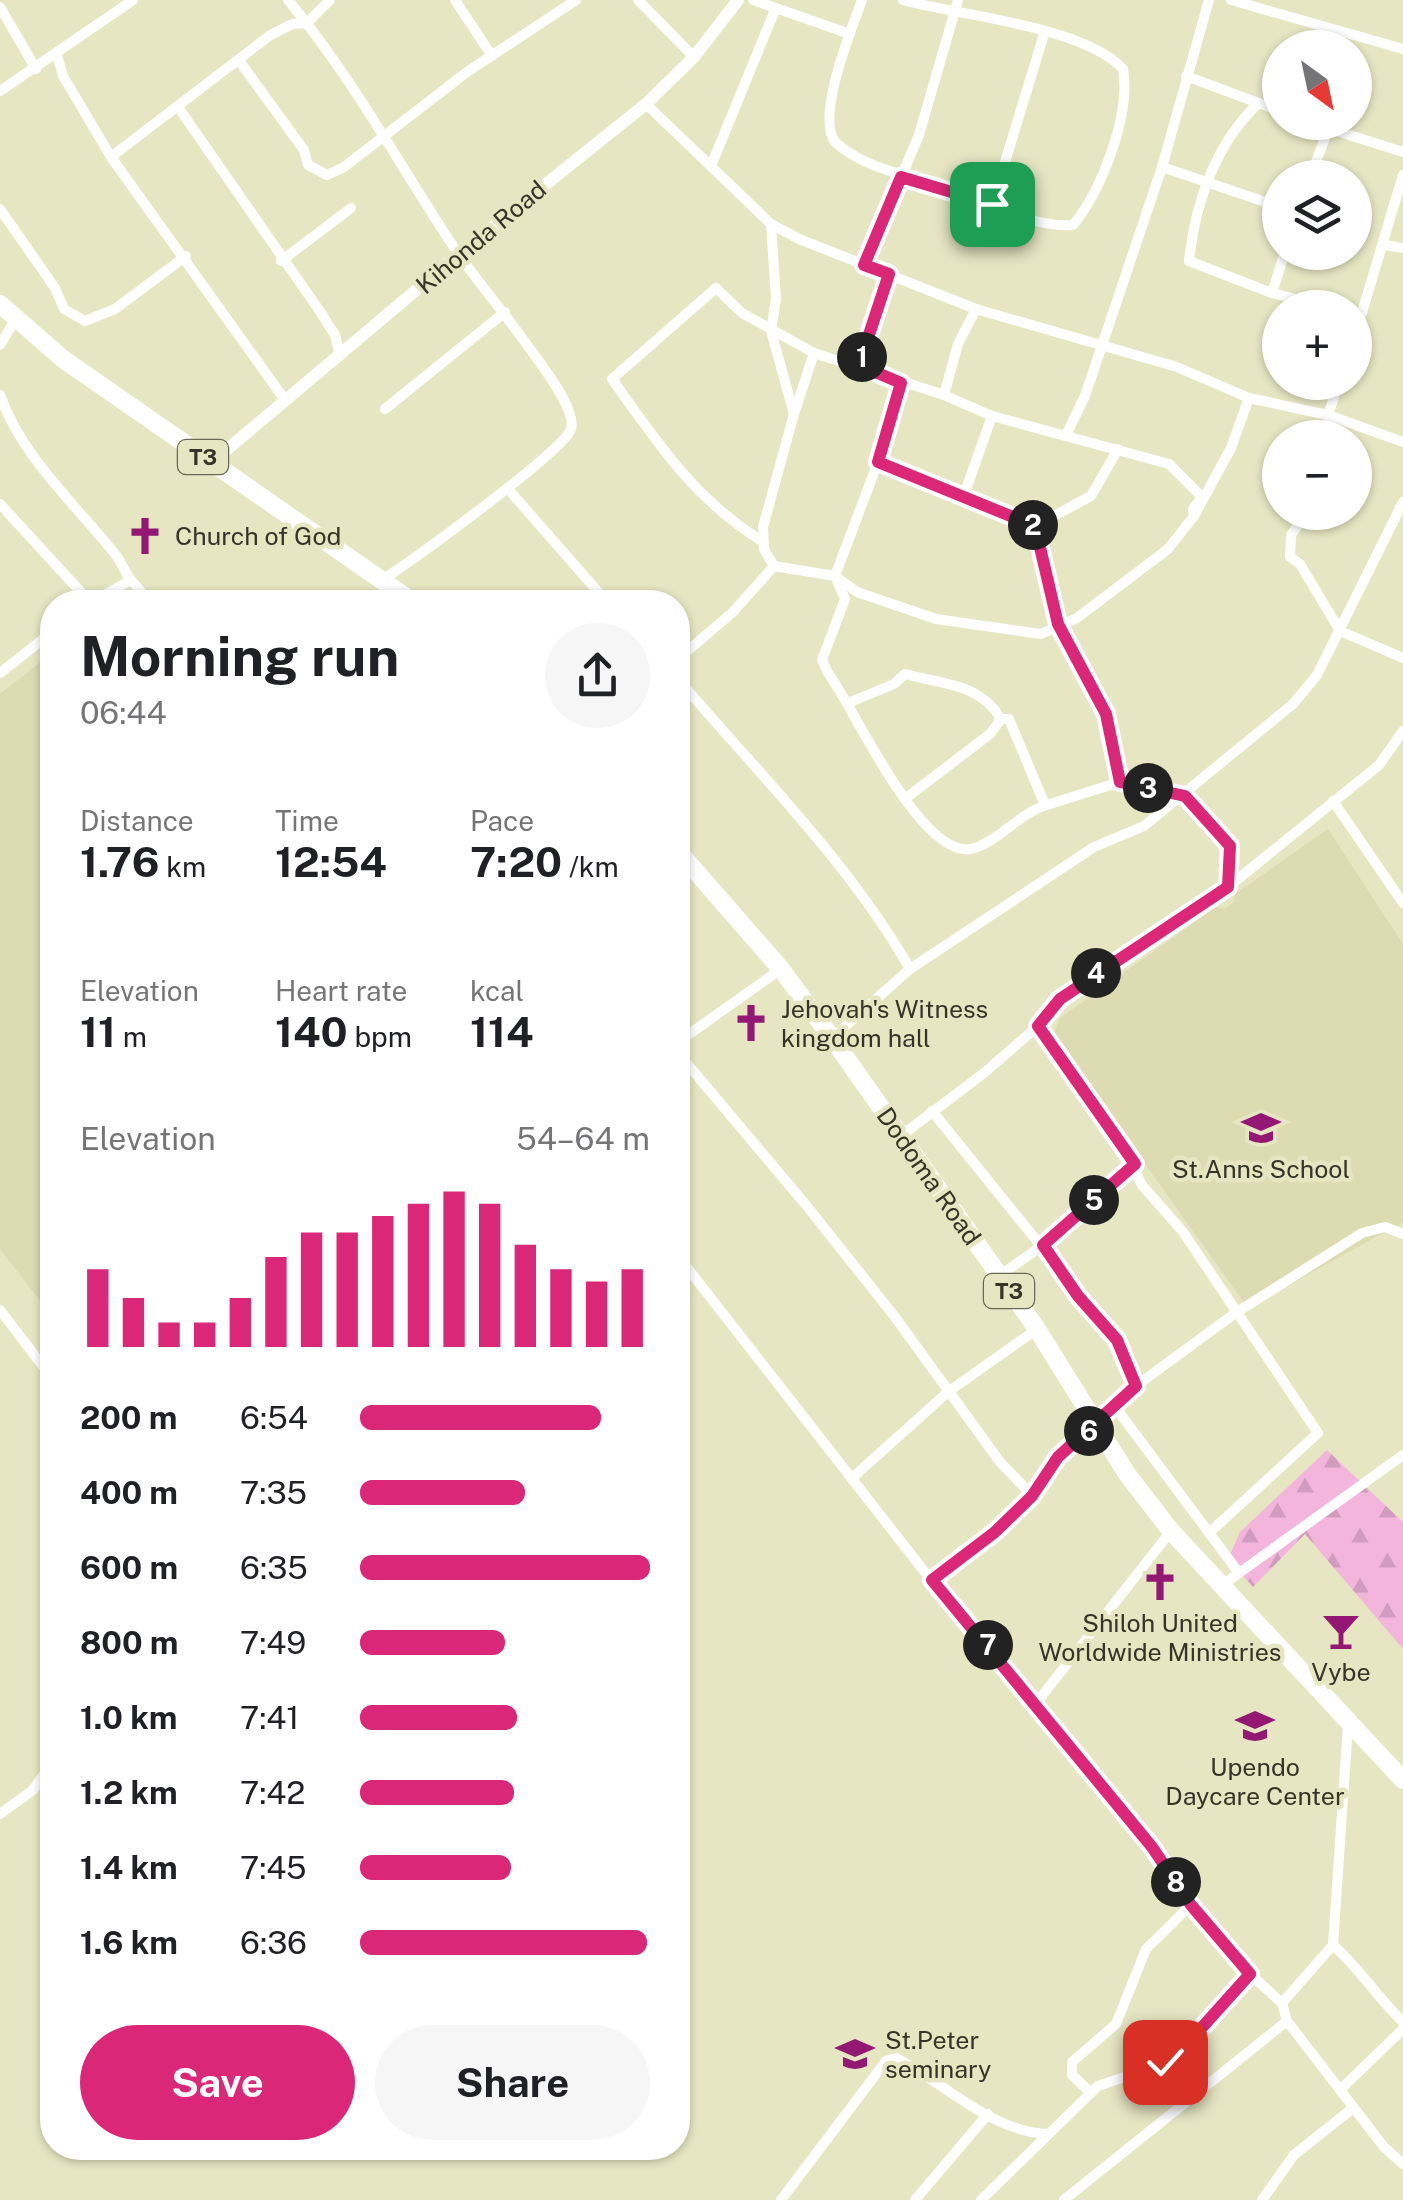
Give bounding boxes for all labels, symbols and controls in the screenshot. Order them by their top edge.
north arrow [1262,30,1372,140]
map controls [1262,30,1372,530]
button: layers [1262,160,1372,270]
pin [950,162,1035,247]
street label: Kihonda Road [410,174,552,300]
icon: arrive [965,177,1020,232]
button: + [1262,290,1372,400]
pin: 1 [837,332,887,382]
text: 1 [856,340,868,373]
button: − [1262,420,1372,530]
road number: T3 [178,440,228,474]
pin: 2 [1008,500,1058,550]
text: 2 [1024,508,1042,541]
church icon: Church of God [124,515,166,557]
place label: Church of God [175,521,341,551]
button: share [545,623,650,728]
text: Morning run [80,624,399,688]
text: 06:44 [80,694,167,731]
pin: 3 [1123,763,1173,813]
text: 3 [1139,771,1157,804]
text: Distance [80,804,194,837]
text: Time [275,804,339,837]
text: Pace [470,804,534,837]
text: 1.76 [80,837,160,886]
text: 12:54 [275,837,387,886]
text: 7:20 [470,837,562,886]
text: km [160,850,206,883]
text: /km [562,850,619,883]
pin: 4 [1071,948,1121,998]
text: 4 [1087,956,1105,989]
text: Elevation [80,974,199,1007]
text: Heart rate [275,974,407,1007]
text: kcal [470,974,524,1007]
place label: Jehovah's Witness kingdom hall [781,994,988,1053]
church icon: Jehovah's Witness kingdom hall [730,1002,772,1044]
text: 11 [80,1007,116,1056]
text: 140 [275,1007,348,1056]
text: 114 [470,1007,534,1056]
text: m [116,1020,147,1053]
text: bpm [348,1020,412,1053]
street label: Dodoma Road [870,1101,988,1251]
school or university icon: St.Anns School [1240,1107,1282,1149]
text: Elevation [80,1120,216,1157]
text: 54–64 m [516,1120,650,1157]
place label: St.Anns School [1172,1154,1350,1184]
pin: 5 [1069,1175,1119,1225]
text: 5 [1085,1183,1103,1216]
road number: T3 [984,1274,1034,1308]
text: 200 m [80,1399,177,1436]
text: 6:54 [240,1399,308,1436]
pin: 6 [1064,1406,1114,1456]
text: 6 [1080,1414,1098,1447]
text: 400 m [80,1474,178,1511]
text: 7:35 [240,1474,307,1511]
text: 600 m [80,1549,178,1586]
text: 6:35 [240,1549,308,1586]
church icon: Shiloh United Worldwide Ministries [1139,1561,1181,1603]
place label: Shiloh United Worldwide Ministries [1038,1608,1282,1667]
bar icon: Vybe [1320,1610,1362,1652]
pin: 7 [963,1620,1013,1670]
text: 800 m [80,1624,178,1661]
text: 7:49 [240,1624,306,1661]
text: 7 [979,1628,997,1661]
place label: Vybe [1311,1657,1371,1687]
text: 1.0 km [80,1699,177,1736]
text: 7:41 [240,1699,299,1736]
school or university icon: Upendo Daycare Center [1234,1705,1276,1747]
place label: Upendo Daycare Center [1165,1752,1345,1811]
text: 1.2 km [80,1774,178,1811]
text: 7:42 [240,1774,305,1811]
text: 1.4 km [80,1849,178,1886]
text: 7:45 [240,1849,307,1886]
pin: 8 [1151,1857,1201,1907]
text: 8 [1167,1865,1185,1898]
text: 1.6 km [80,1924,178,1961]
text: 6:36 [240,1924,307,1961]
pin [1123,2020,1208,2105]
button: Save [80,2025,355,2140]
button: Share [375,2025,650,2140]
place label: St.Peter seminary [885,2025,991,2084]
school or university icon: St.Peter seminary [834,2033,876,2075]
icon: check [1138,2035,1193,2090]

